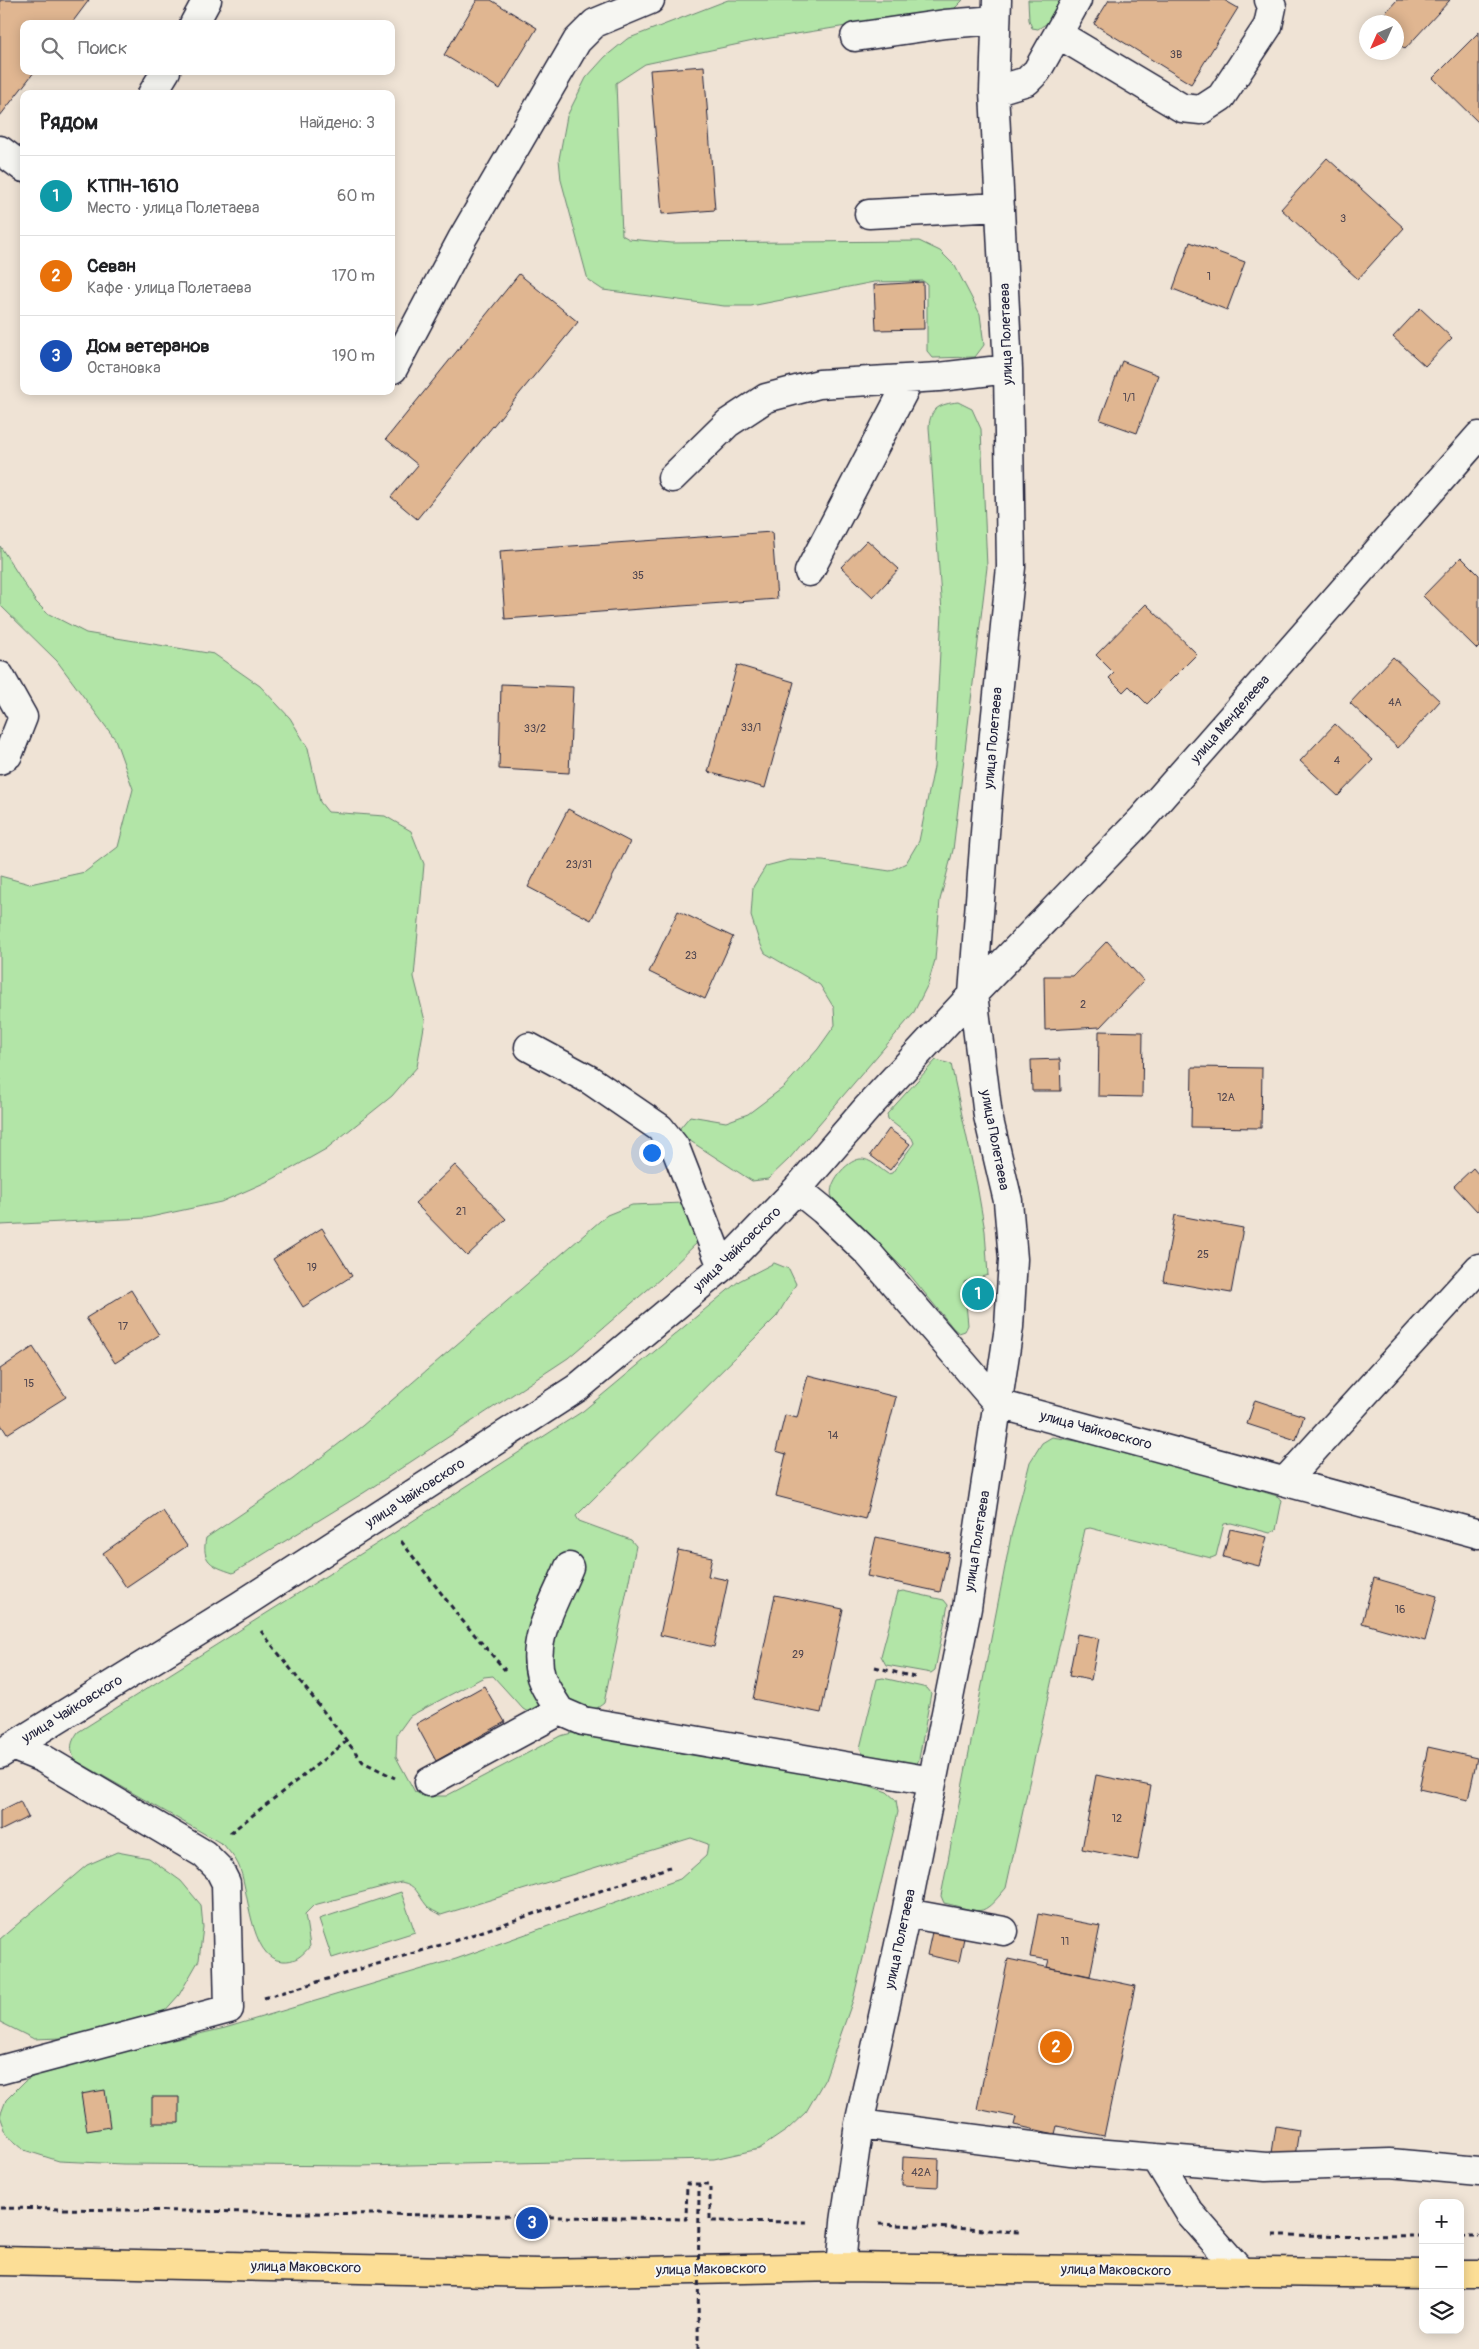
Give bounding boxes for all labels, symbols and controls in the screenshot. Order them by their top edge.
north arrow [1359,15,1404,60]
search box [20,20,395,75]
icon: search [38,34,66,62]
text: Поиск [78,36,128,60]
house number: 3В [1170,48,1182,61]
text: Рядом [40,109,98,136]
text: Найдено: 3 [299,113,375,133]
text: КТПН-1610 [87,174,179,198]
text: 1 [53,186,59,206]
text: 60 m [337,186,375,206]
text: Место · улица Полетаева [87,198,259,218]
house number: 3 [1340,212,1346,225]
text: Севан [87,254,136,278]
text: 2 [52,266,60,286]
text: 170 m [332,266,375,286]
house number: 1 [1207,270,1211,283]
text: Кафе · улица Полетаева [87,278,251,298]
street label: улица Полетаева [996,283,1016,386]
text: Дом ветеранов [87,334,210,358]
text: 3 [52,346,60,366]
text: 190 m [332,346,375,366]
text: Остановка [87,358,161,378]
house number: 1/1 [1123,391,1135,404]
house number: 35 [632,569,644,582]
street label: улица Менделеева [1186,671,1273,767]
street label: улица Полетаева [980,686,1006,790]
house number: 4А [1388,696,1402,709]
house number: 33/1 [741,721,761,734]
house number: 33/2 [524,722,546,735]
house number: 4 [1334,754,1341,767]
house number: 23/31 [566,858,592,871]
house number: 23 [685,949,697,962]
house number: 2 [1080,998,1086,1011]
street label: улица Полетаева [977,1087,1013,1192]
house number: 12А [1217,1091,1235,1104]
your location [639,1140,665,1166]
street label: улица Чайковского [689,1203,785,1296]
house number: 21 [456,1205,466,1218]
house number: 25 [1197,1248,1209,1261]
house number: 19 [307,1261,317,1274]
pin: 1 [962,1275,994,1313]
house number: 17 [118,1320,128,1333]
house number: 15 [24,1377,34,1390]
street label: улица Чайковского [1037,1407,1154,1453]
house number: 14 [828,1429,839,1442]
street label: улица Чайковского [361,1454,468,1532]
street label: улица Полетаева [960,1489,993,1594]
house number: 16 [1395,1603,1405,1616]
house number: 29 [792,1648,804,1661]
street label: улица Чайковского [18,1671,126,1747]
house number: 12 [1112,1812,1122,1825]
street label: улица Полетаева [881,1887,919,1992]
house number: 11 [1061,1935,1069,1948]
pin: 2 [1040,2028,1072,2066]
house number: 42А [911,2166,931,2179]
map controls [1419,2199,1464,2334]
button: + [1419,2199,1464,2244]
pin: 3 [516,2204,548,2242]
button: − [1419,2244,1464,2289]
street label: улица Маковского [250,2258,362,2276]
street label: улица Маковского [655,2260,767,2278]
street label: улица Маковского [1060,2261,1172,2279]
button: layers [1419,2289,1464,2334]

